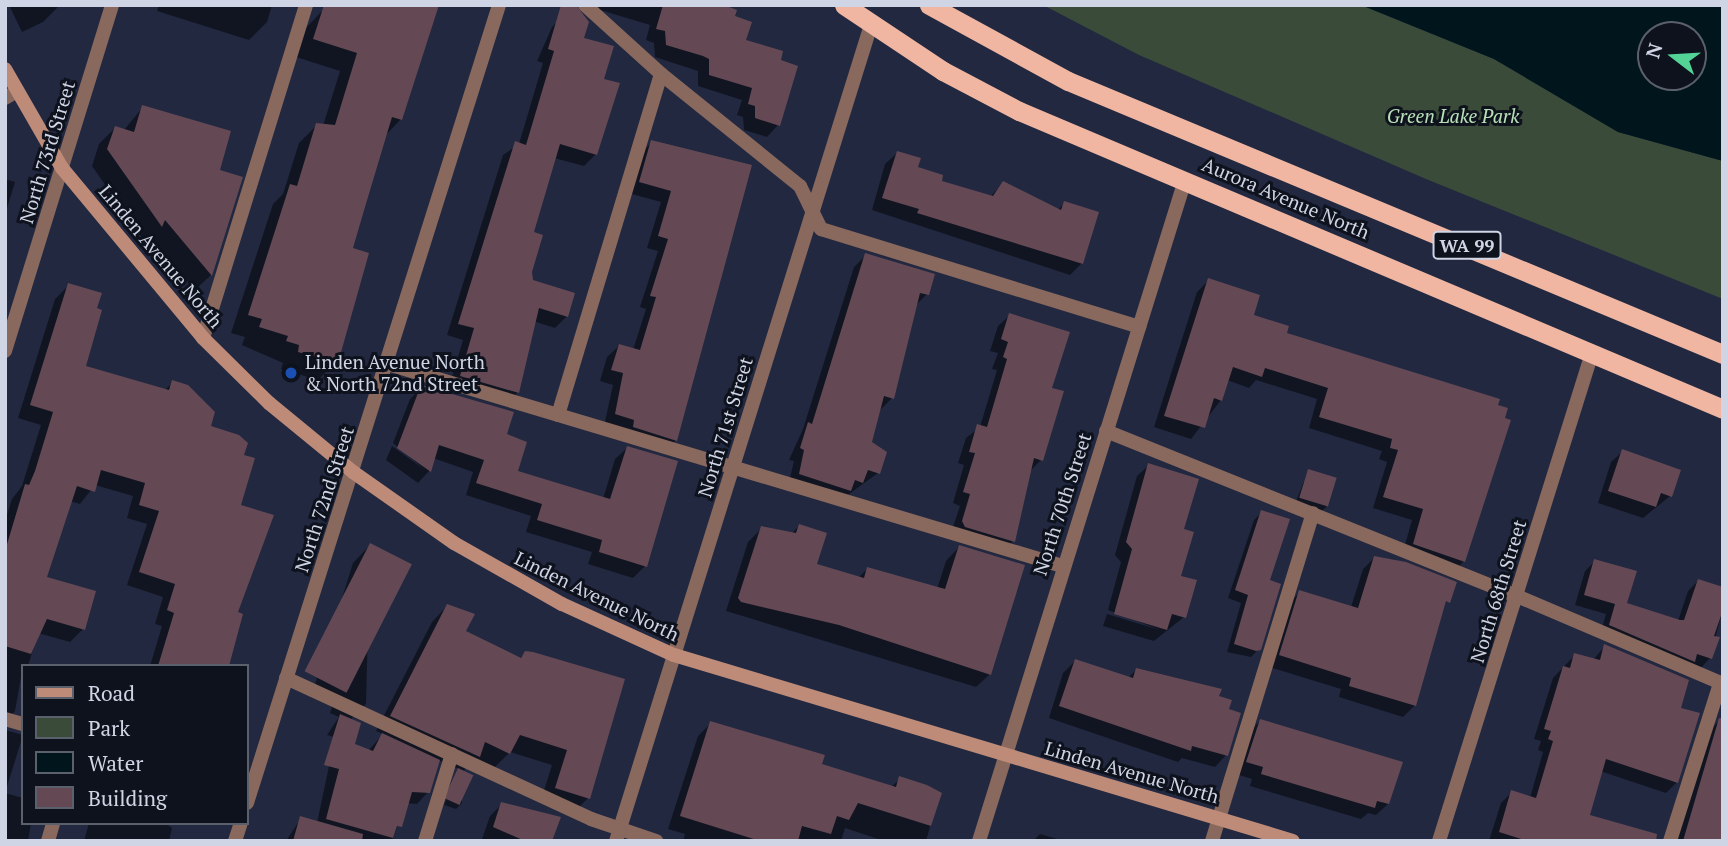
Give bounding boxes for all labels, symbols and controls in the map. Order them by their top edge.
north arrow [1637,21,1707,91]
text: N [1639,40,1667,61]
street label: North 73rd Street [14,78,80,226]
park label: Green Lake Park [1387,105,1519,127]
street label: Aurora Avenue North [1199,152,1373,244]
street label: Linden Avenue North [94,180,228,332]
road number: WA 99 [1432,230,1502,260]
place label: Linden Avenue North & North 72nd Street [305,351,485,395]
street label: North 71st Street [693,354,757,500]
marker: Linden Avenue North & North 72nd Street [283,365,299,381]
street label: North 72nd Street [290,423,358,575]
street label: North 70th Street [1028,430,1096,578]
street label: North 68th Street [1465,517,1531,665]
street label: Linden Avenue North [511,546,683,646]
legend [21,664,248,825]
text: Road [88,679,135,707]
text: Park [88,714,130,742]
street label: Linden Avenue North [1042,736,1222,808]
text: Water [88,749,143,777]
text: Building [88,784,167,812]

